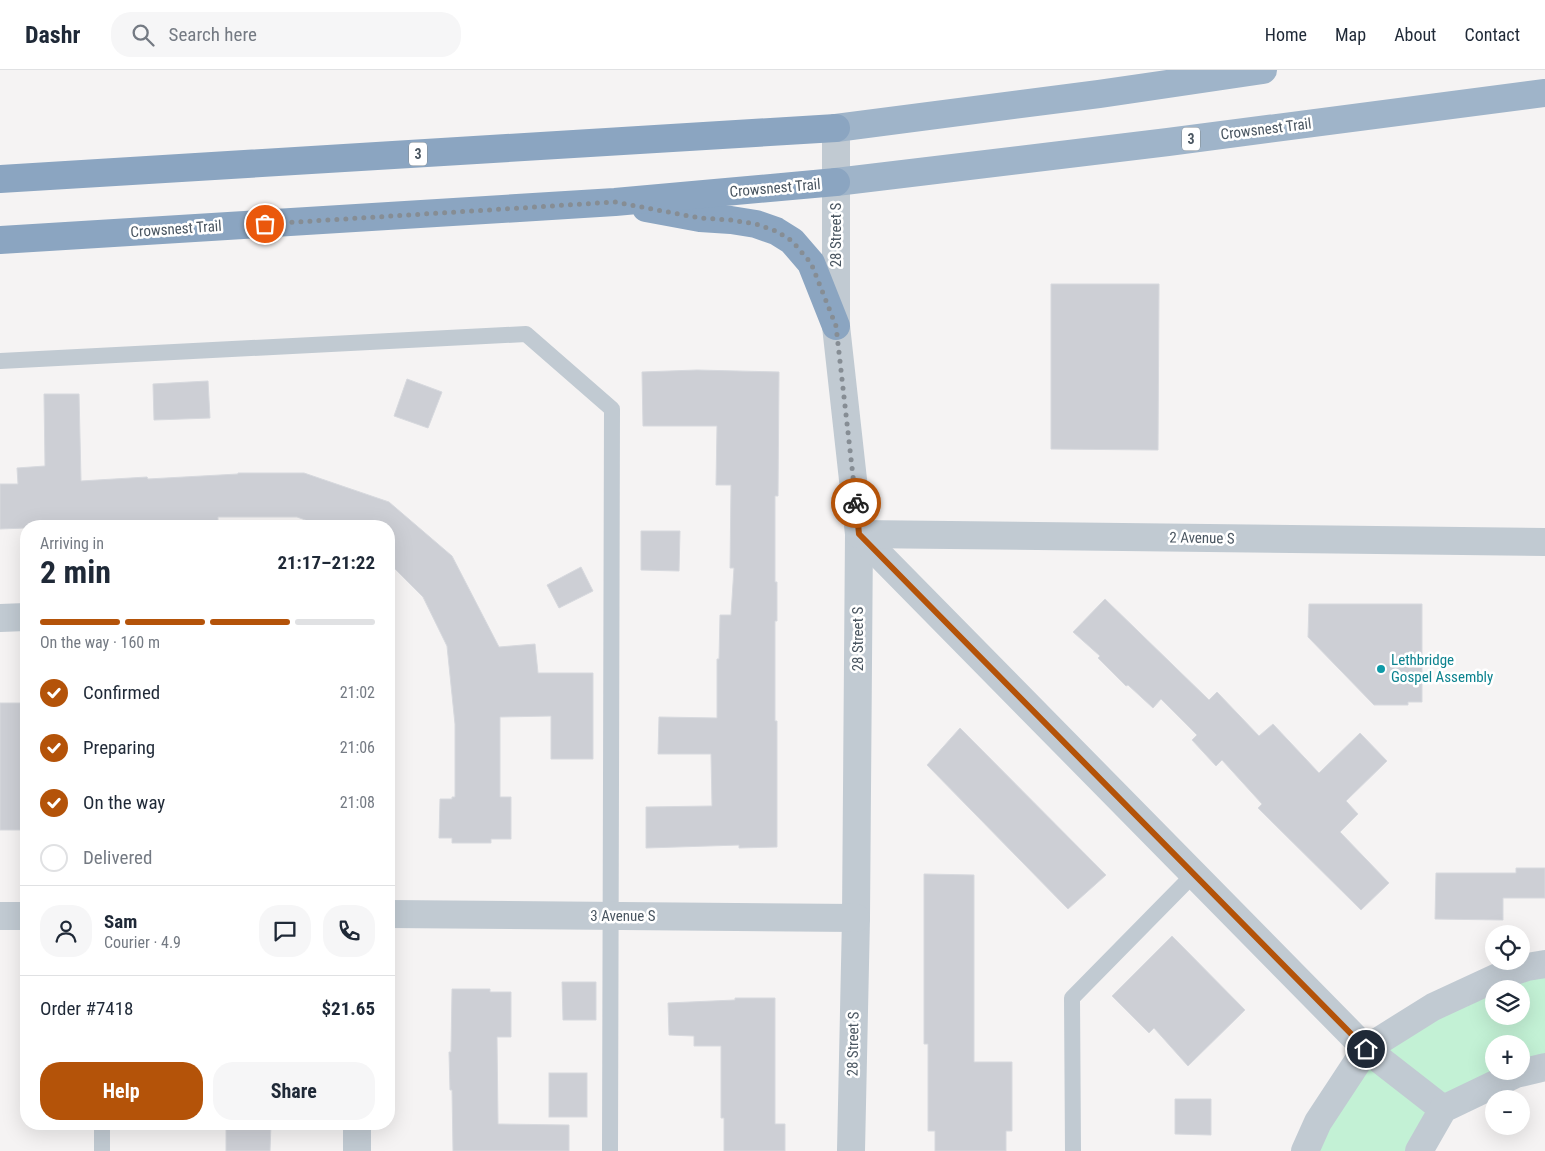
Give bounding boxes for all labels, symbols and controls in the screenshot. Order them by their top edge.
search box [111,12,461,57]
text: Dashr [25,21,81,49]
icon: search [129,21,157,49]
text: Search here [169,23,257,46]
text: Home [1265,24,1307,45]
text: Map [1335,24,1366,45]
text: About [1394,24,1436,45]
text: Contact [1464,24,1520,45]
street label: Crowsnest Trail [1220,114,1312,144]
road number: 3 [1182,128,1200,150]
road number: 3 [409,142,427,166]
street label: Crowsnest Trail [729,175,821,201]
street label: 28 Street S [827,202,845,267]
pin [244,203,286,245]
icon: bag [251,210,279,238]
street label: Crowsnest Trail [130,217,222,241]
courier [831,478,881,528]
icon: bike [842,489,870,517]
street label: 2 Avenue S [1169,528,1235,548]
text: Arriving in [40,534,104,553]
text: 21:17–21:22 [277,551,375,574]
text: 2 min [40,553,111,591]
street label: 28 Street S [849,606,867,671]
text: On the way · 160 m [40,633,160,652]
place label: Lethbridge Gospel Assembly [1391,651,1493,686]
marker: Lethbridge Gospel Assembly [1375,663,1387,675]
icon: check [40,679,68,707]
text: Confirmed [83,681,160,704]
text: 21:02 [340,683,375,702]
icon: check [40,734,68,762]
text: Preparing [83,736,155,759]
text: 21:06 [340,738,375,757]
icon: check [40,789,68,817]
text: On the way [83,791,165,814]
text: 21:08 [340,793,375,812]
text: Delivered [83,846,152,869]
button: person [40,905,92,957]
button: chat [259,905,311,957]
button: phone [323,905,375,957]
street label: 3 Avenue S [590,907,656,925]
text: Sam [104,910,137,933]
map controls [1485,925,1530,1135]
button: locate [1485,925,1530,970]
text: Courier · 4.9 [104,933,181,952]
button: layers [1485,980,1530,1025]
text: Order #7418 [40,997,133,1020]
text: $21.65 [321,997,375,1020]
street label: 28 Street S [843,1011,863,1076]
pin [1345,1028,1387,1070]
icon: home [1352,1035,1380,1063]
button: + [1485,1035,1530,1080]
button: Help [40,1062,203,1120]
button: Share [213,1062,375,1120]
button: − [1485,1090,1530,1135]

